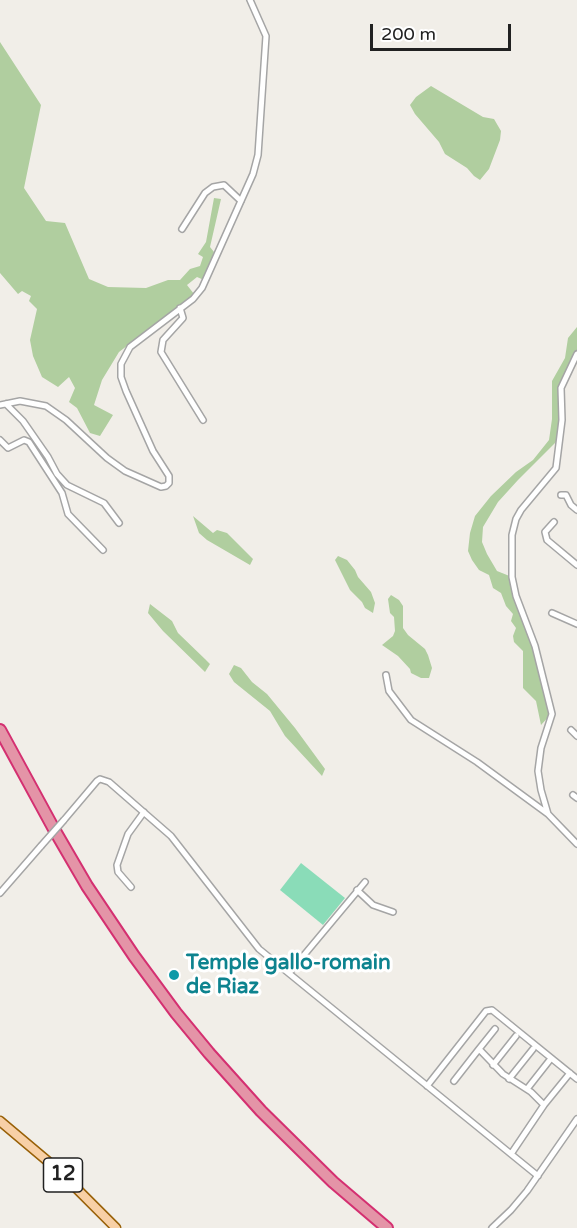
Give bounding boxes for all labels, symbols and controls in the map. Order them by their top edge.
scale bar [373,12,514,50]
text: 200 m [381,23,436,45]
place label: Temple gallo-romain de Riaz [186,950,391,1000]
marker: Temple gallo-romain de Riaz [167,968,181,982]
road number: 12 [44,1158,82,1192]

